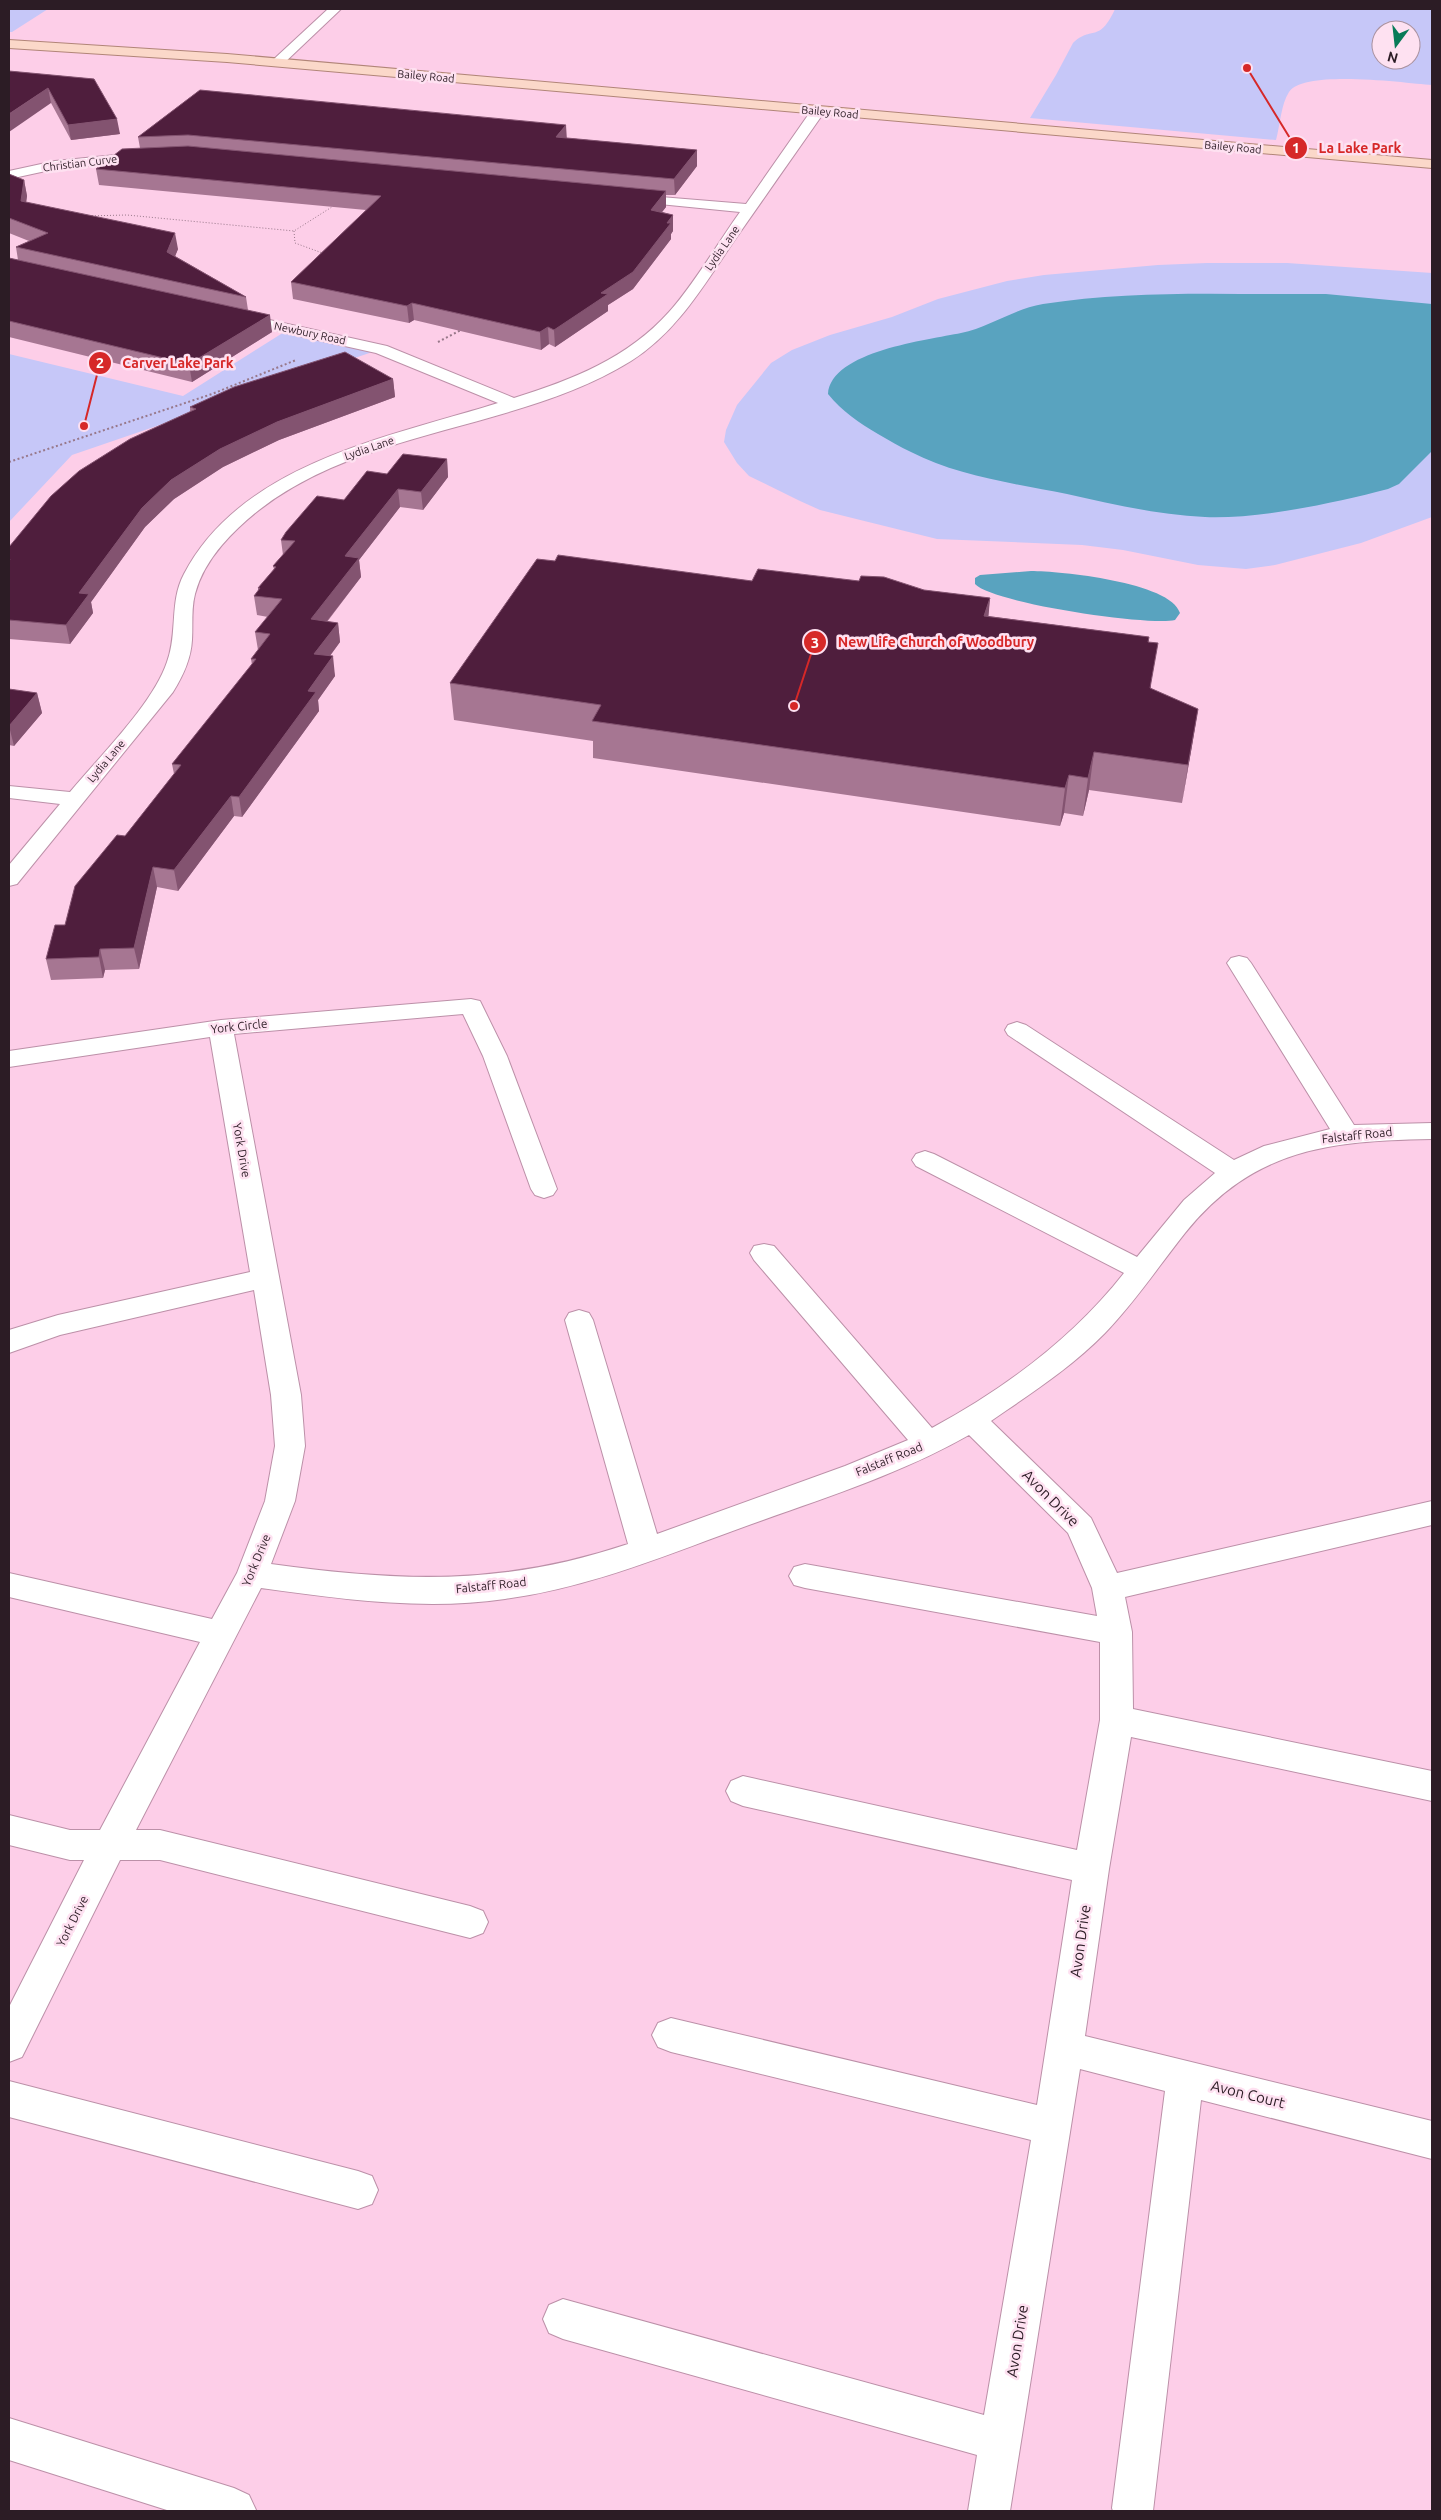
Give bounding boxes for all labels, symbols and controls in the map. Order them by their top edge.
north arrow [1371,20,1421,70]
text: N [1386,48,1400,67]
street label: Bailey Road [397,68,455,84]
street label: Bailey Road [801,104,859,120]
callout: La Lake Park [1283,134,1411,163]
street label: Bailey Road [1204,139,1262,155]
text: 1 [1292,139,1300,156]
text: La Lake Park [1319,140,1402,156]
street label: Christian Curve [42,152,118,174]
street label: Lydia Lane [702,223,742,273]
street label: Newbury Road [273,320,347,346]
callout: Carver Lake Park [87,349,243,378]
text: 2 [96,354,104,371]
text: Carver Lake Park [122,355,234,371]
street label: Lydia Lane [343,434,395,462]
callout: New Life Church of Woodbury [802,628,1044,657]
text: 3 [811,634,819,651]
text: New Life Church of Woodbury [838,634,1035,650]
street label: Lydia Lane [85,737,127,785]
street label: York Circle [210,1017,268,1035]
street label: York Drive [231,1122,253,1178]
street label: Falstaff Road [1321,1125,1393,1145]
street label: Falstaff Road [854,1440,924,1478]
street label: Avon Drive [1019,1466,1083,1530]
street label: York Drive [239,1532,273,1588]
street label: Falstaff Road [455,1575,527,1595]
street label: York Drive [54,1893,90,1949]
street label: Avon Drive [1066,1904,1094,1978]
street label: Avon Court [1209,2077,1287,2111]
street label: Avon Drive [1003,2304,1031,2378]

